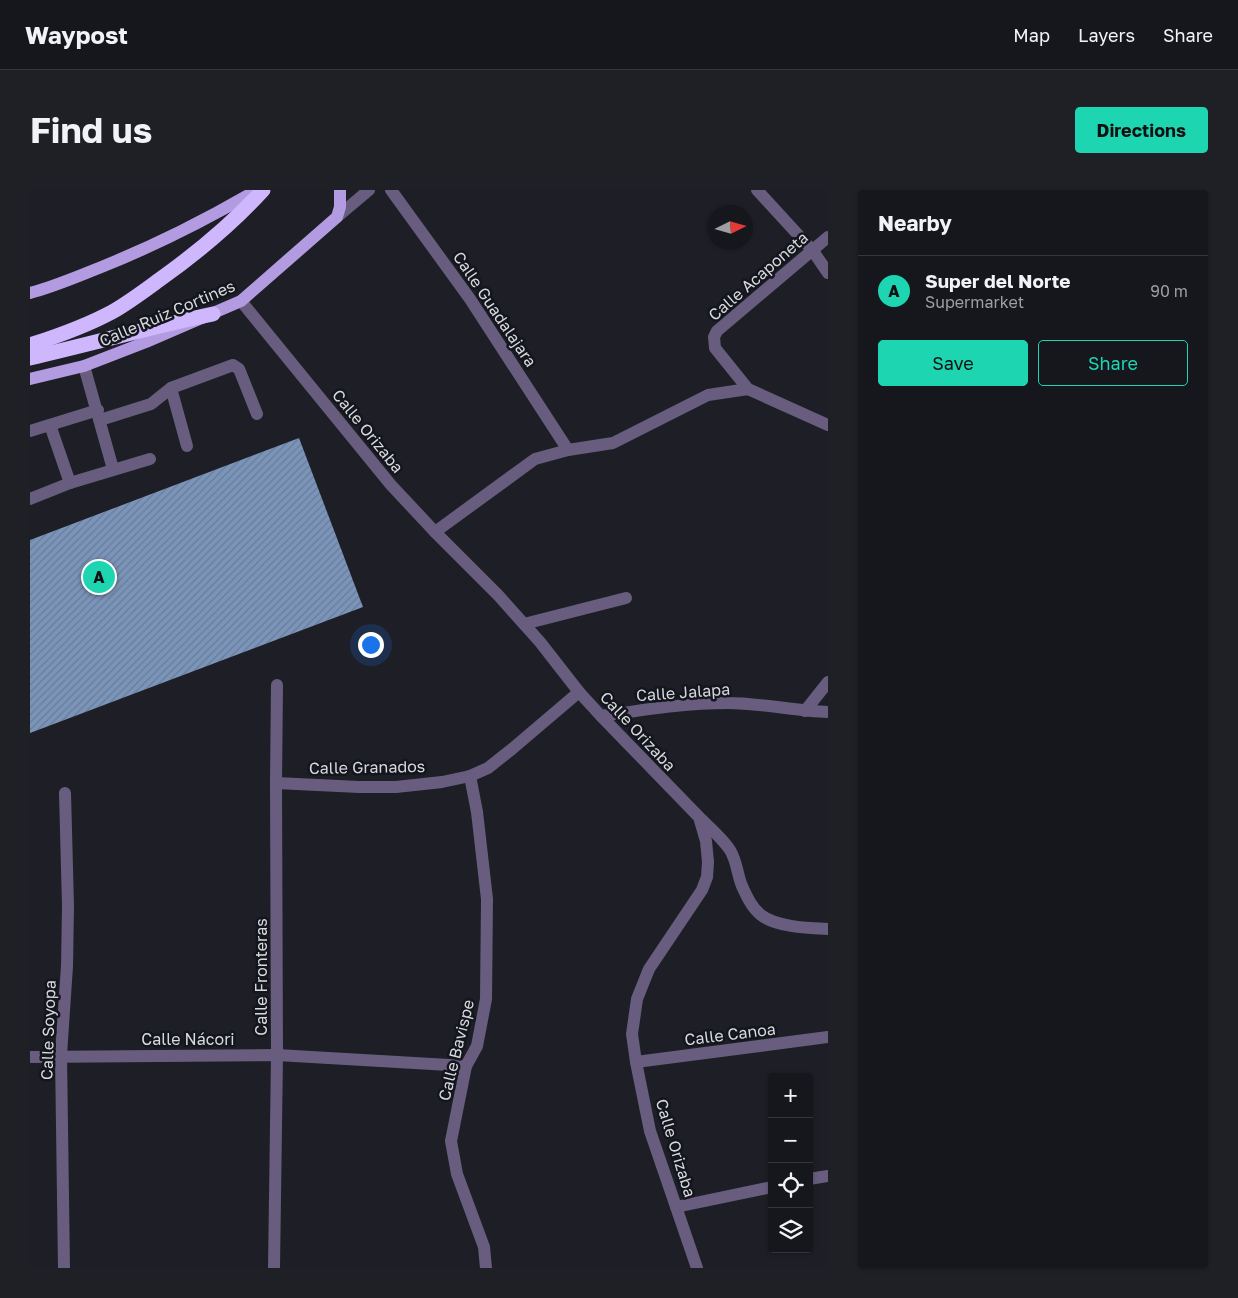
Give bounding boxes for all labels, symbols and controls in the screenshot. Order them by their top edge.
text: Waypost [25,20,128,49]
text: Map [1013,24,1050,46]
text: Layers [1078,24,1135,46]
text: Share [1163,24,1213,46]
button: Directions [1075,107,1208,153]
text: Find us [30,109,152,151]
north arrow [708,205,753,250]
text: Nearby [878,210,952,236]
street label: Calle Acaponeta [704,227,812,325]
street label: Calle Guadalajara [449,248,541,370]
text: Super del Norte [925,269,1071,292]
street label: Calle Ruiz Cortines [96,275,238,351]
text: A [888,281,900,301]
text: 90 m [1150,281,1188,301]
text: Supermarket [925,292,1024,312]
button: Save [878,340,1028,386]
button: Share [1038,340,1188,386]
street label: Calle Orizaba [328,385,408,477]
pin: A [83,558,115,596]
your location [358,632,384,658]
street label: Calle Jalapa [635,679,731,705]
street label: Calle Orizaba [596,687,680,775]
street label: Calle Granados [309,756,425,778]
street label: Calle Fronteras [251,918,271,1036]
street label: Calle Soyopa [36,980,60,1080]
street label: Calle Bavispe [434,997,478,1103]
street label: Calle Canoa [683,1018,777,1050]
street label: Calle Nácori [141,1029,235,1049]
map controls [768,1073,813,1253]
button: + [768,1073,813,1118]
street label: Calle Orizaba [652,1096,700,1200]
button: − [768,1118,813,1163]
button: locate [768,1163,813,1208]
button: layers [768,1208,813,1253]

